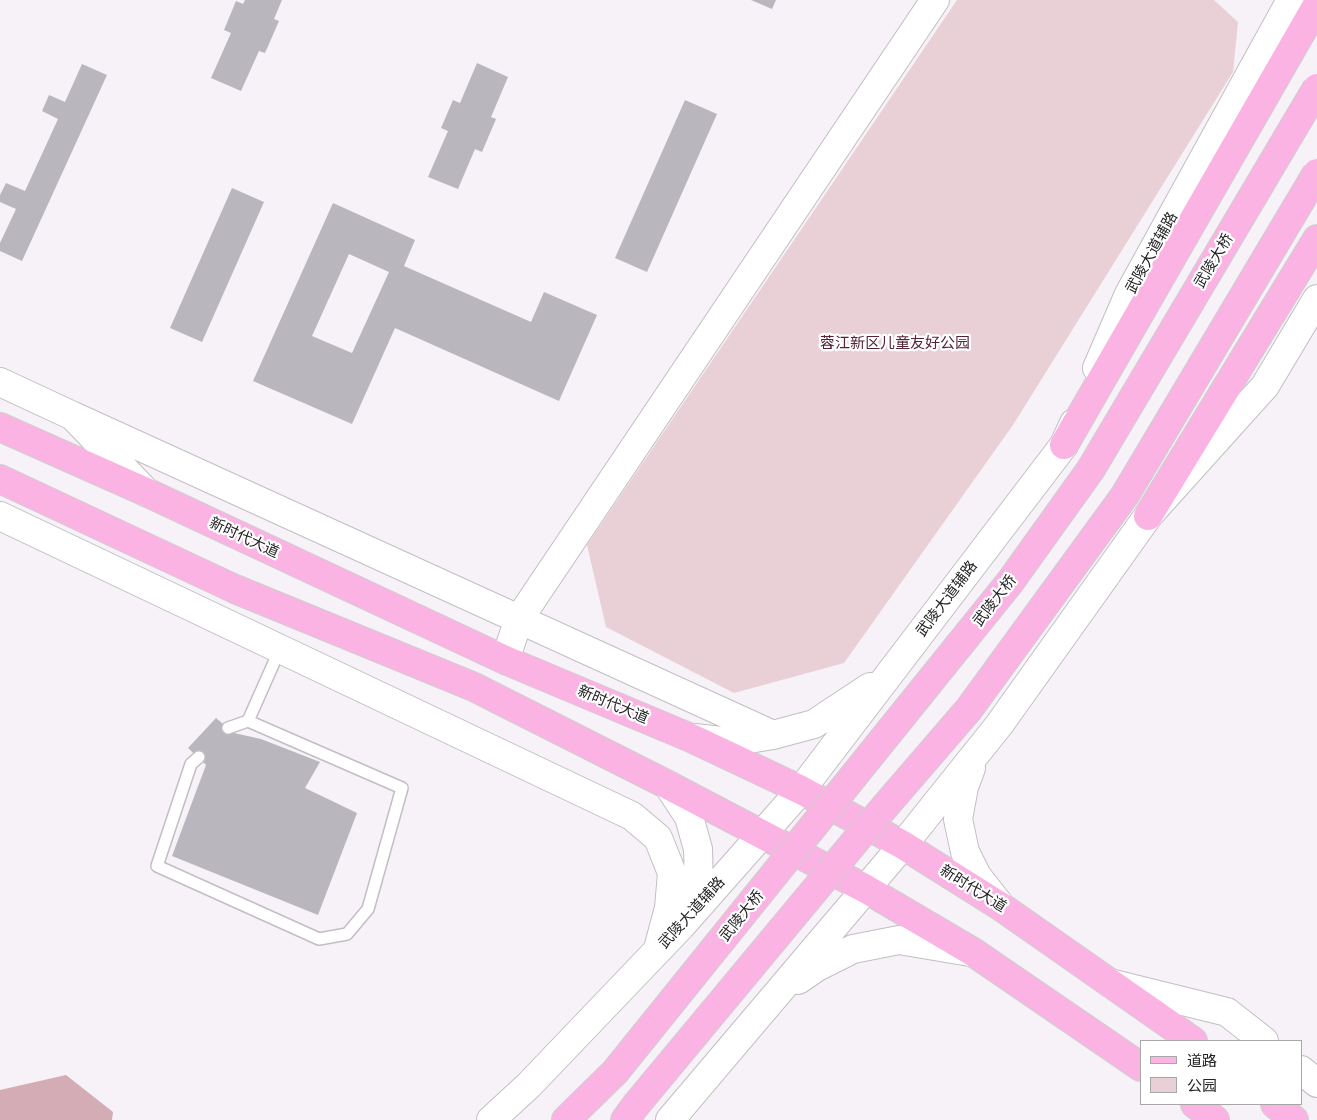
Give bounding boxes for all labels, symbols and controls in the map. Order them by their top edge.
street label: 武陵大道辅路 [1122,209,1182,297]
street label: 武陵大桥 [1191,231,1237,291]
park label: 蓉江新区儿童友好公园 [820,335,970,353]
street label: 新时代大道 [206,514,282,562]
street label: 武陵大道辅路 [913,558,981,640]
street label: 武陵大桥 [969,572,1021,630]
street label: 新时代大道 [575,682,651,728]
street label: 新时代大道 [936,861,1010,917]
street label: 武陵大道辅路 [655,874,729,952]
street label: 武陵大桥 [716,887,768,945]
legend [1140,1040,1302,1105]
text: 道路 [1187,1052,1217,1070]
text: 公园 [1187,1077,1217,1095]

